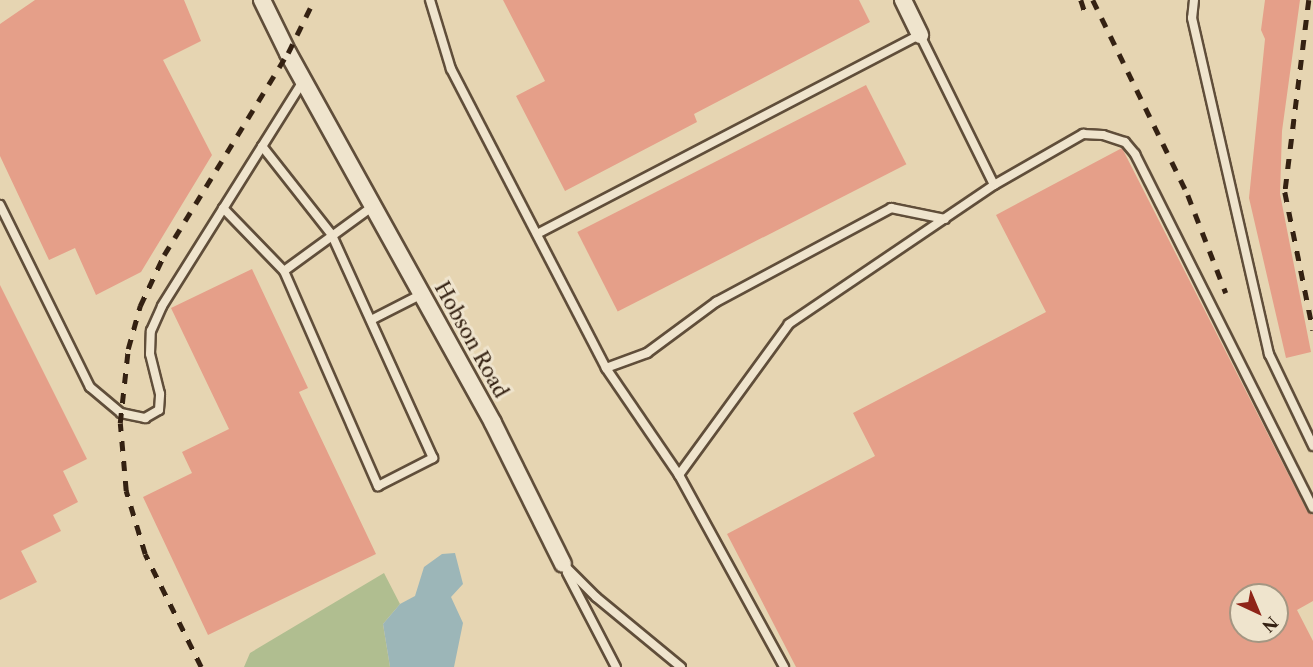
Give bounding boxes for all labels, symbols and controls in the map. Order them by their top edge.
street label: Hobson Road [429,278,513,402]
north arrow [1229,583,1289,643]
text: N [1258,612,1282,637]

